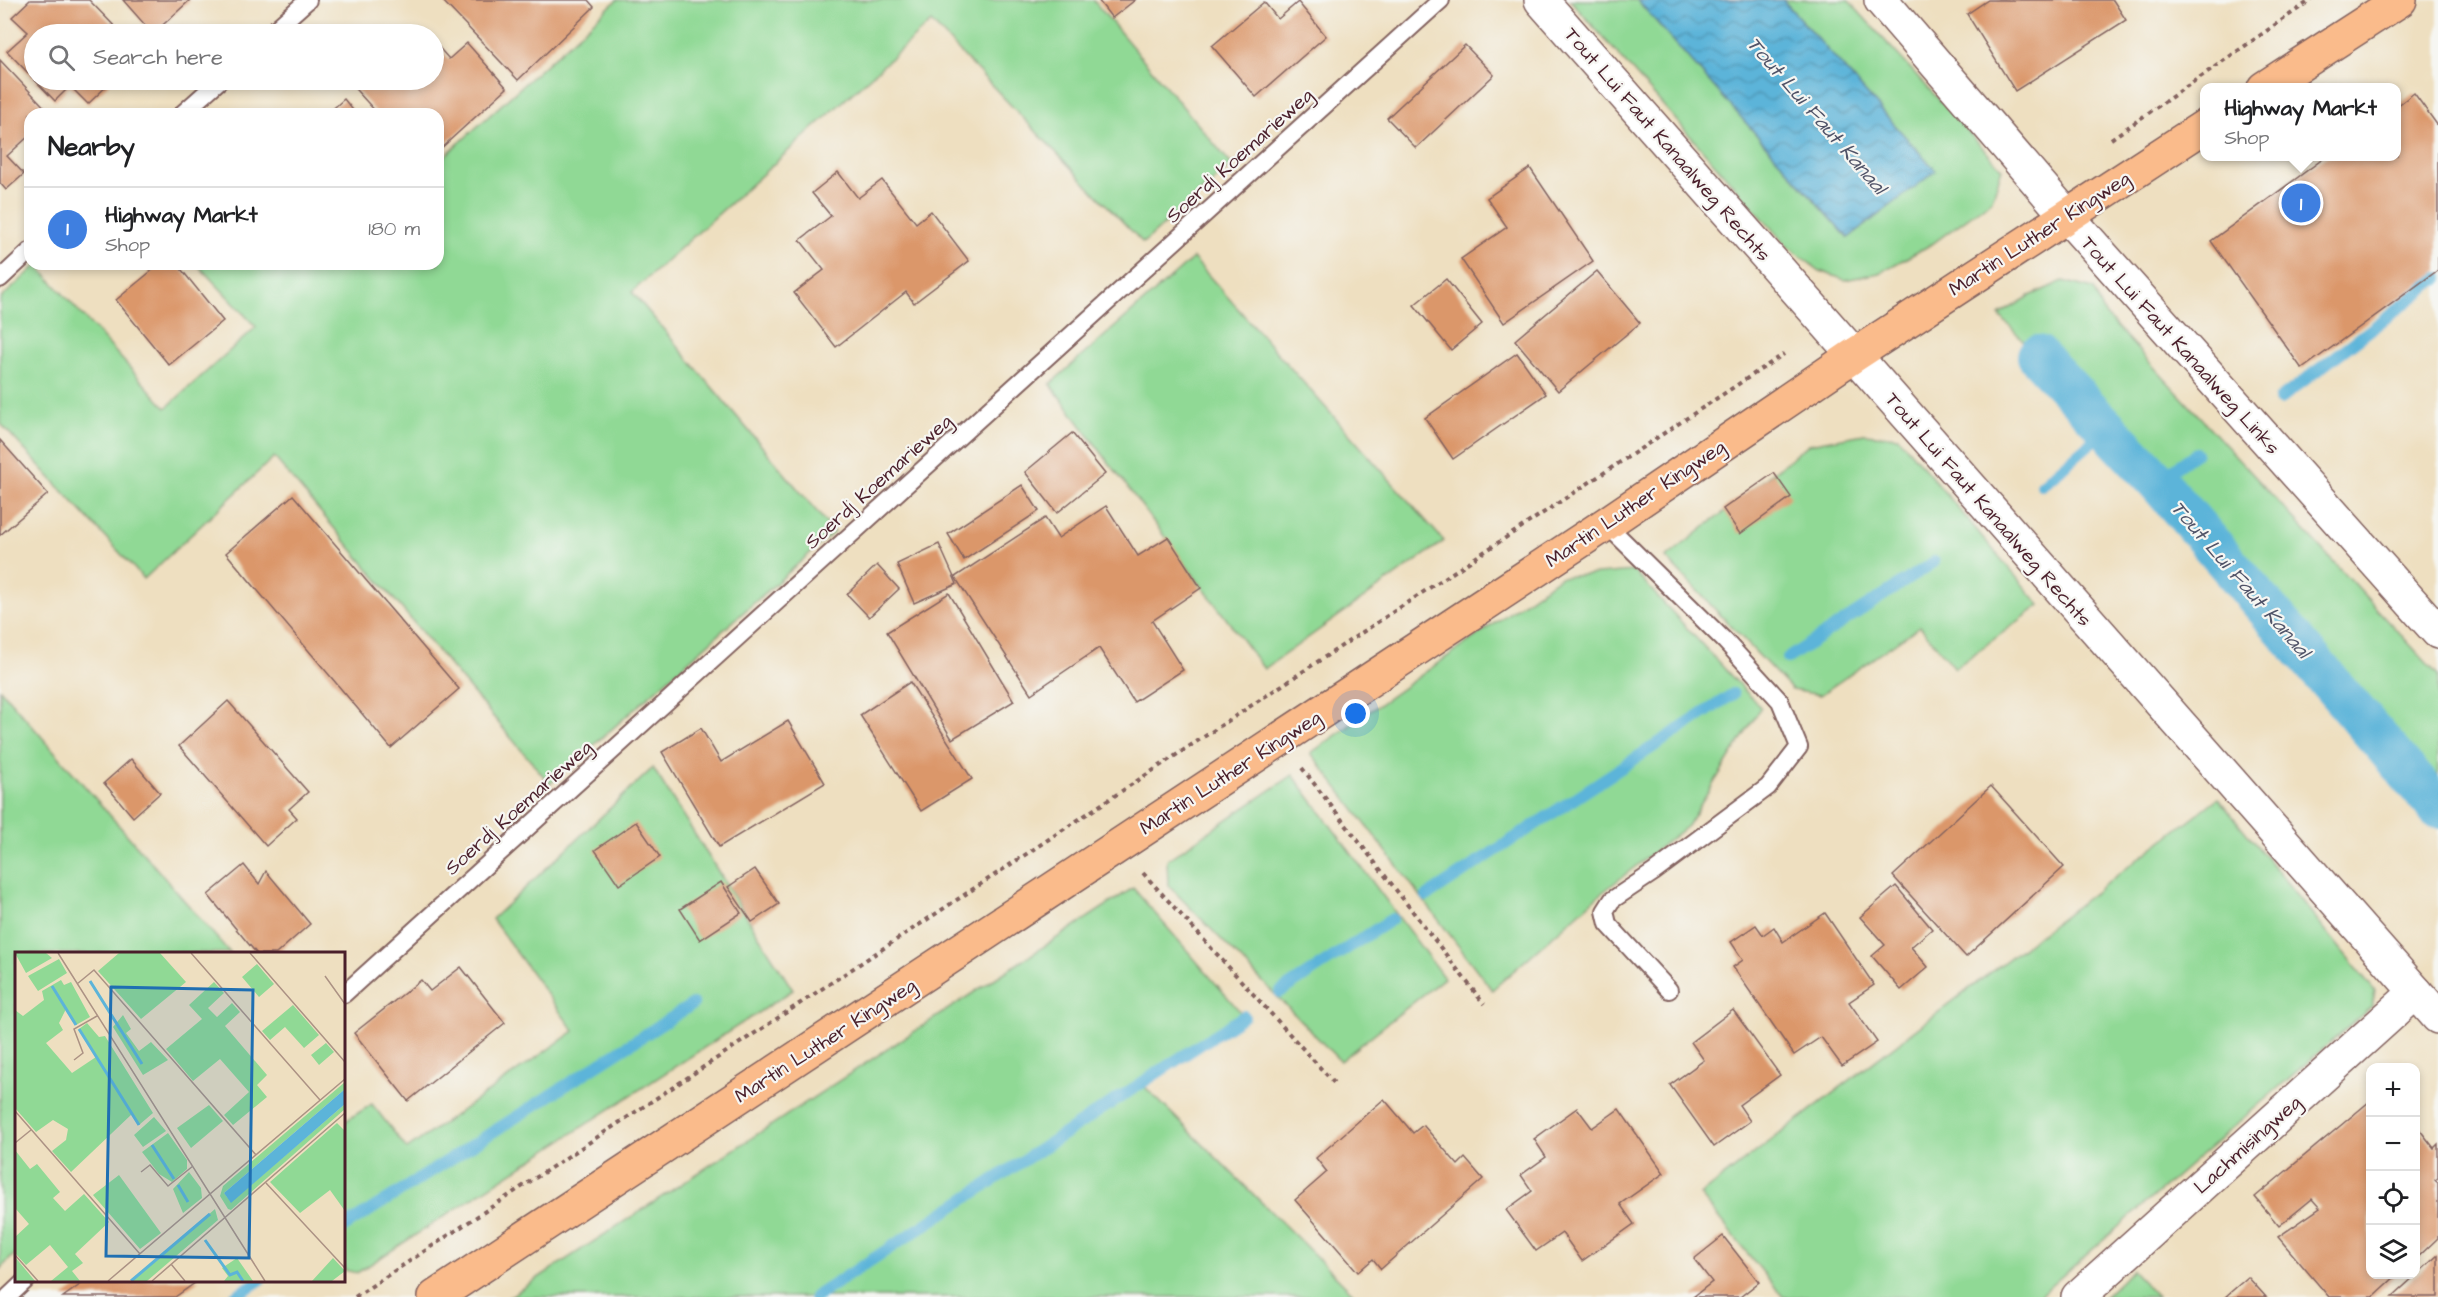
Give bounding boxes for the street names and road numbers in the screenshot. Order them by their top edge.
street label: Tout Lui Faut Kanaalweg Rechts [1557,21,1777,269]
street label: Soerdj Koemarieweg [1160,82,1320,230]
street label: Martin Luther Kingweg [1943,165,2136,304]
street label: Tout Lui Faut Kanaalweg Links [2074,230,2286,462]
street label: Tout Lui Faut Kanaalweg Rechts [1878,386,2098,634]
street label: Soerdj Koemarieweg [799,408,959,556]
street label: Martin Luther Kingweg [1540,433,1732,575]
street label: Martin Luther Kingweg [1134,704,1327,843]
street label: Soerdj Koemarieweg [439,734,599,882]
street label: Martin Luther Kingweg [729,972,922,1111]
street label: Lachmisingweg [2188,1089,2308,1201]

